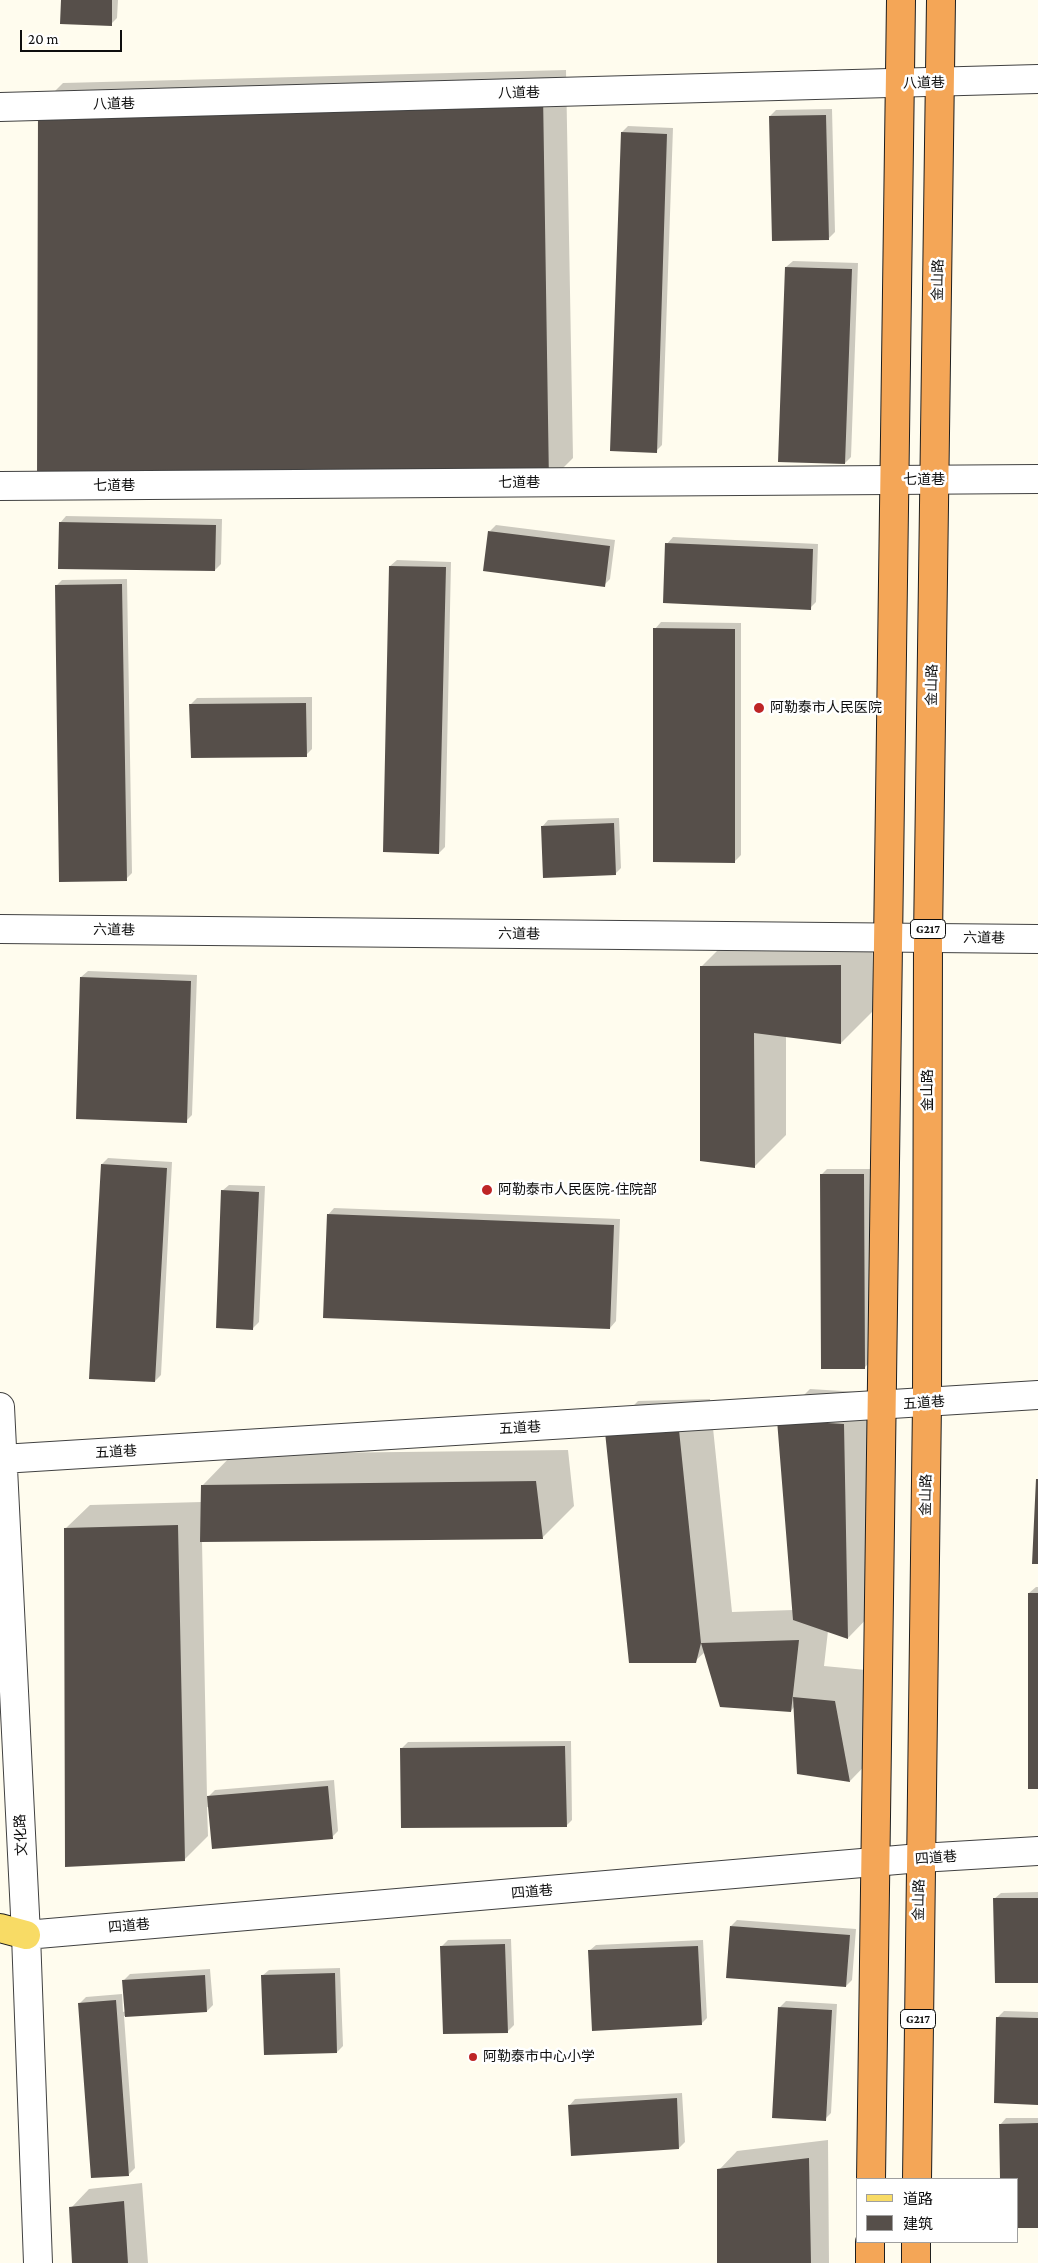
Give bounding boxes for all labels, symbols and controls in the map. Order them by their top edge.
scale bar [22,20,125,52]
text: 20 m [28,31,59,47]
street label: 八道巷 [903,74,945,92]
street label: 八道巷 [498,84,540,102]
street label: 八道巷 [93,95,135,113]
street label: 金山路 [929,259,947,301]
street label: 七道巷 [903,472,945,488]
street label: 七道巷 [498,475,540,491]
street label: 七道巷 [93,478,135,494]
street label: 金山路 [923,664,941,706]
place label: 阿勒泰市人民医院 [770,700,882,716]
marker: 阿勒泰市人民医院 [752,701,766,715]
road number: G217 [910,920,946,939]
street label: 六道巷 [93,921,135,939]
street label: 六道巷 [498,925,540,943]
street label: 六道巷 [963,929,1005,947]
street label: 金山路 [920,1069,936,1111]
place label: 阿勒泰市人民医院-住院部 [498,1182,657,1198]
marker: 阿勒泰市人民医院-住院部 [480,1183,494,1197]
street label: 五道巷 [902,1393,946,1413]
street label: 五道巷 [499,1419,541,1437]
street label: 五道巷 [95,1443,137,1461]
street label: 金山路 [917,1474,935,1516]
street label: 文化路 [12,1814,30,1856]
street label: 四道巷 [914,1848,958,1868]
street label: 金山路 [910,1879,928,1921]
street label: 四道巷 [510,1882,554,1902]
street label: 四道巷 [107,1916,151,1936]
road number: G217 [900,2010,936,2028]
place label: 阿勒泰市中心小学 [483,2049,595,2065]
marker: 阿勒泰市中心小学 [467,2051,479,2063]
legend [856,2178,1018,2243]
text: 道路 [903,2191,933,2207]
text: 建筑 [903,2216,933,2232]

